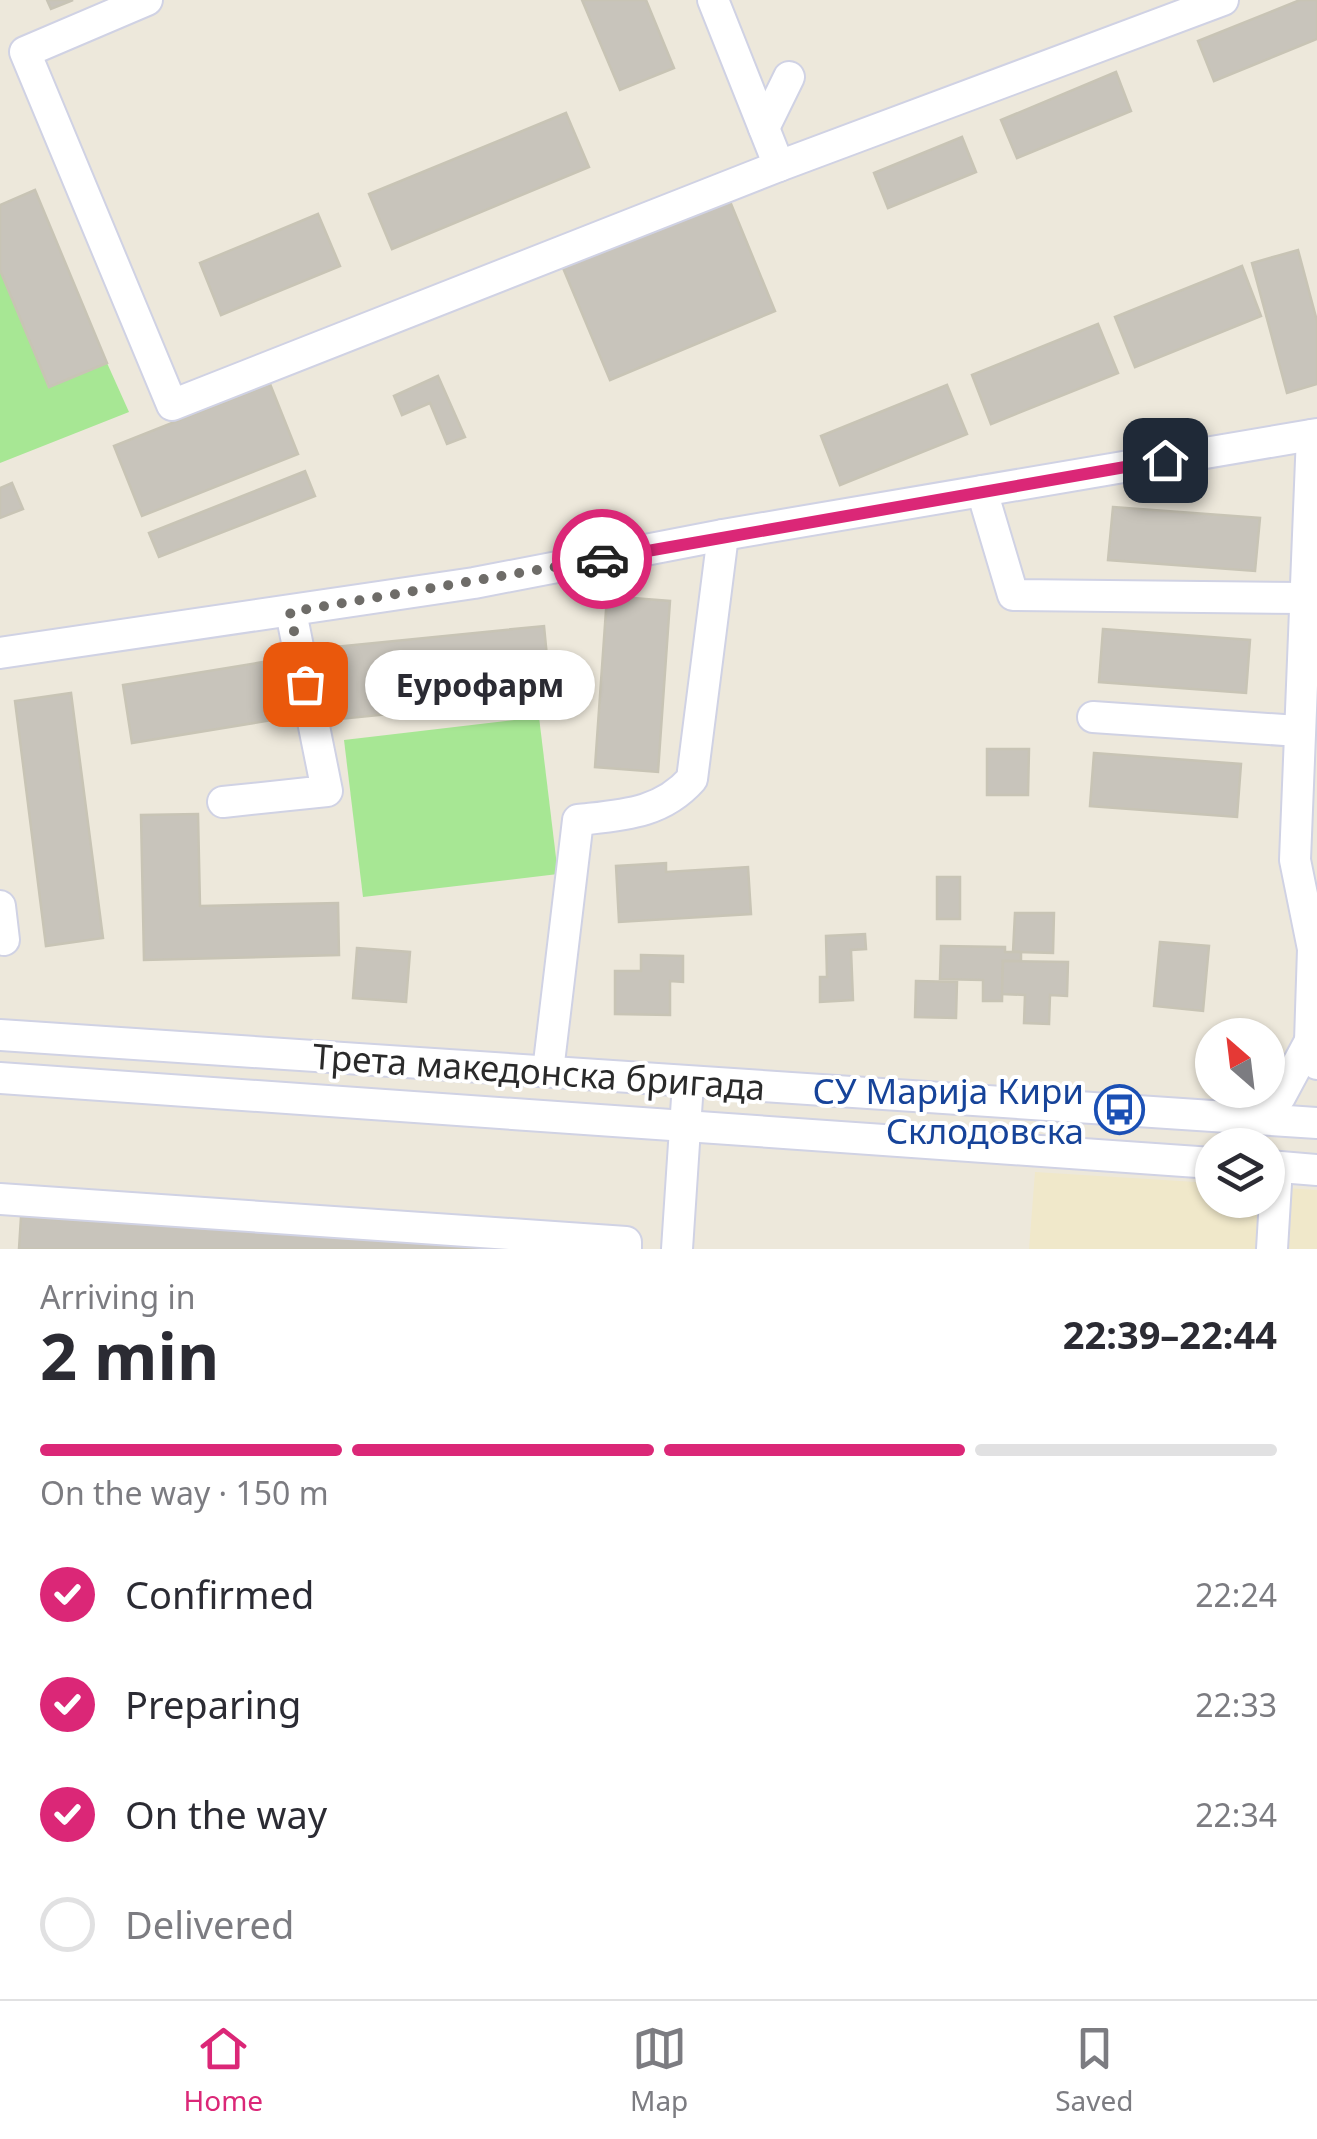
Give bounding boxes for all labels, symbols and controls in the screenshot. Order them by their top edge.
pin [1123,418,1208,503]
icon: home [1138,433,1193,488]
courier [552,509,652,609]
icon: car [575,532,630,587]
pin [263,642,348,727]
callout: Еурофарм [365,649,595,719]
icon: bag [278,657,333,712]
text: Еурофарм [396,663,564,706]
north arrow [1195,1018,1285,1108]
map controls [1195,1018,1285,1218]
street label: Трета македонска бригада [311,1032,767,1110]
place label: СУ Марија Кири Склодовска [813,1067,1084,1154]
bus stop icon: СУ Марија Кири Склодовска [1093,1084,1145,1136]
button: layers [1195,1128,1285,1218]
text: Arriving in [40,1275,195,1318]
text: 22:39–22:44 [1063,1308,1277,1360]
text: 2 min [40,1311,219,1399]
text: On the way · 150 m [40,1471,329,1514]
icon: check [40,1567,95,1622]
text: Confirmed [125,1568,314,1620]
text: 22:24 [1195,1573,1277,1616]
icon: check [40,1677,95,1732]
text: Preparing [125,1678,301,1730]
text: 22:33 [1195,1683,1277,1726]
icon: check [40,1787,95,1842]
text: On the way [125,1788,327,1840]
text: 22:34 [1195,1793,1277,1836]
text: Delivered [125,1898,294,1950]
tab: Home [183,2021,263,2119]
tab: Map [630,2021,688,2119]
tab: Saved [1055,2021,1134,2119]

